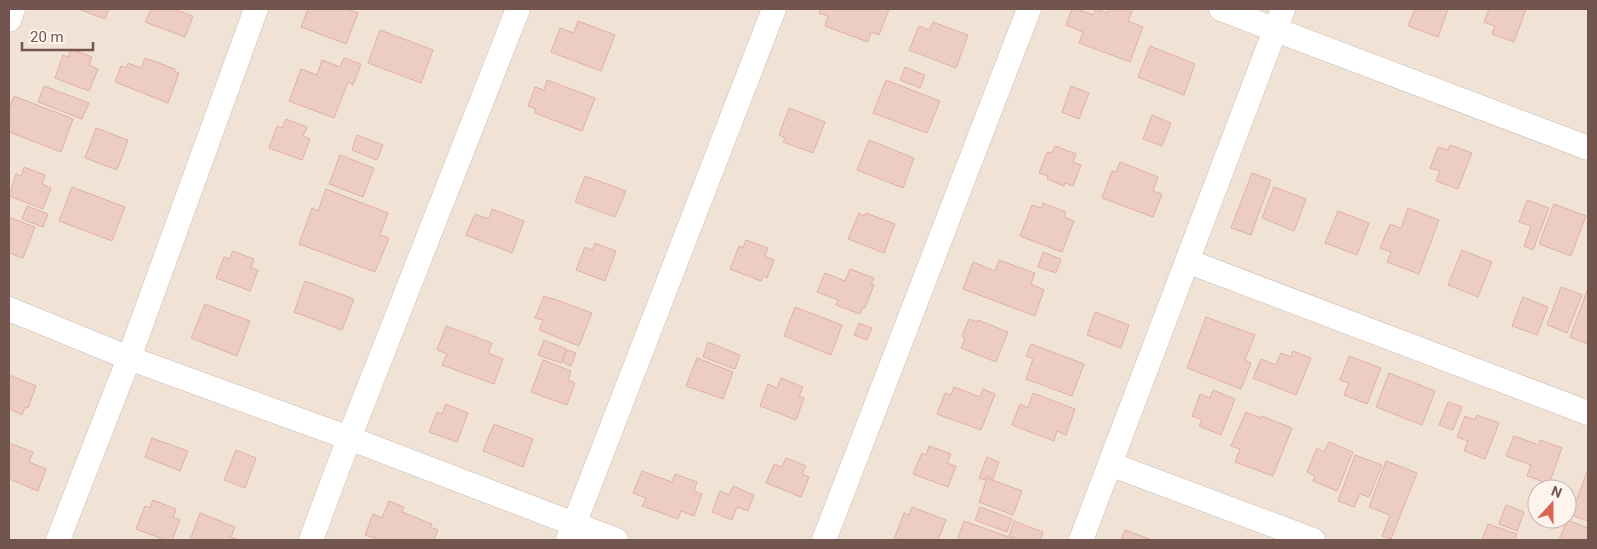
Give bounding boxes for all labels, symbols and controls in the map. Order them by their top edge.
scale bar [22,20,94,52]
text: 20 m [30,28,64,46]
north arrow [1527,479,1577,529]
text: N [1549,483,1564,501]

